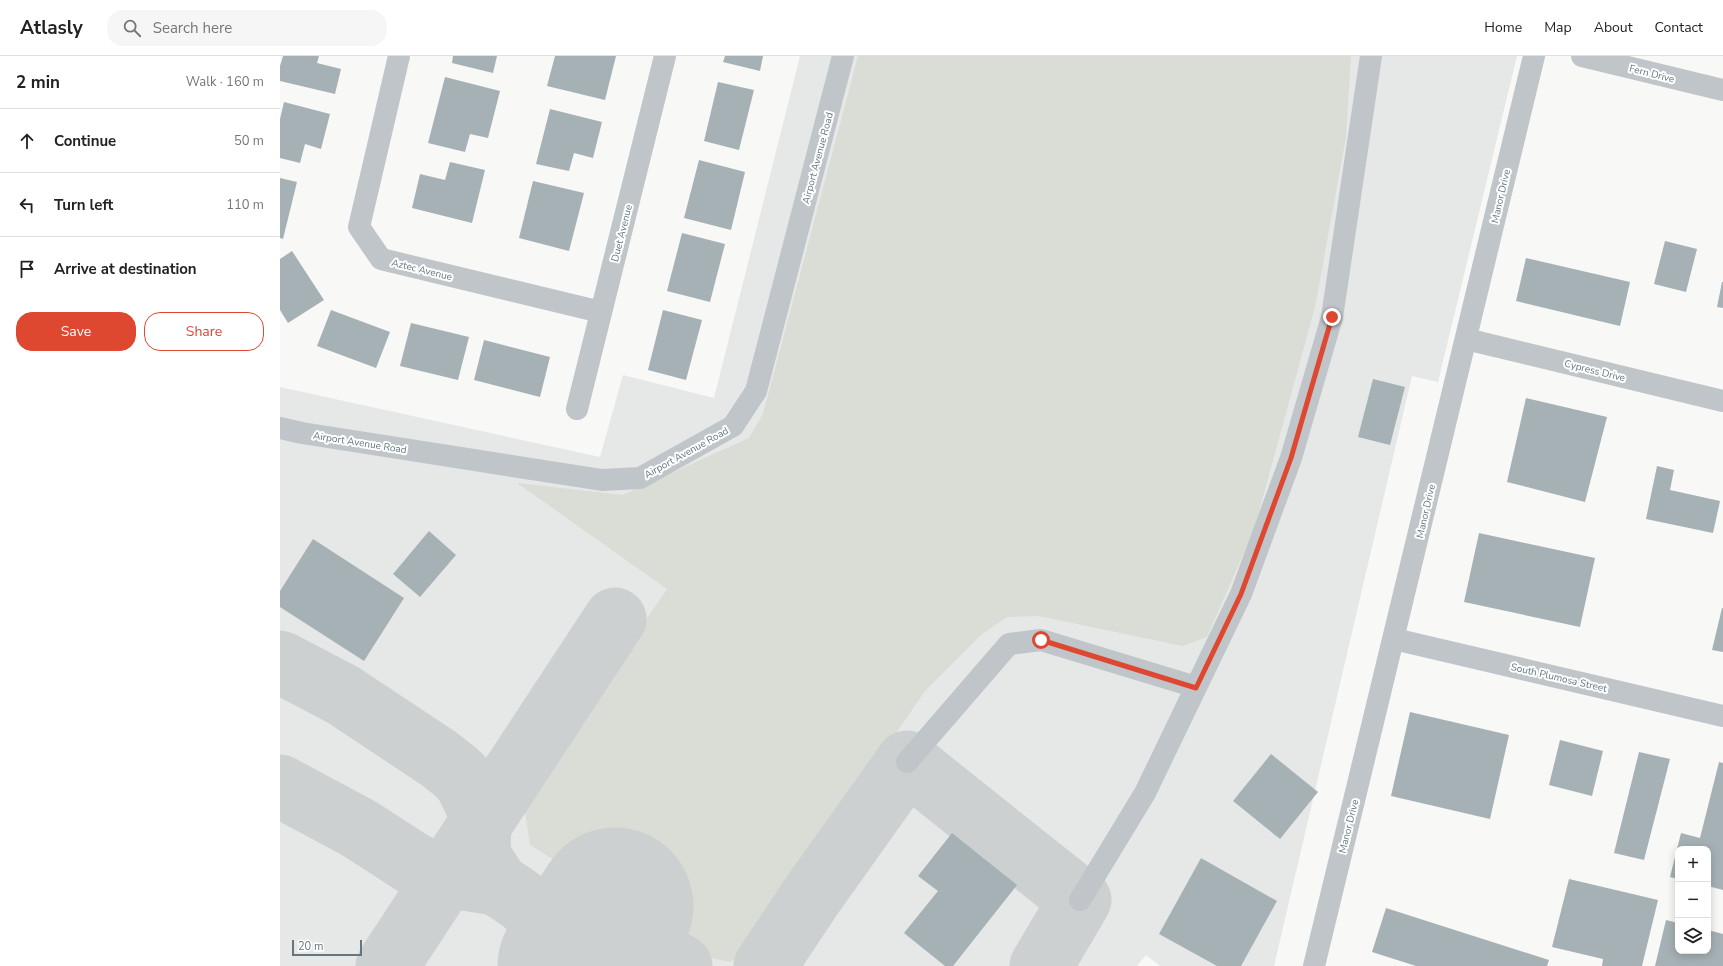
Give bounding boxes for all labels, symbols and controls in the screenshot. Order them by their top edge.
search box [107,10,387,46]
text: Atlasly [20,15,83,41]
icon: search [121,17,143,39]
text: Search here [153,18,232,38]
text: Home [1484,18,1522,37]
text: Map [1544,18,1572,37]
text: About [1594,18,1633,37]
text: Contact [1655,18,1703,37]
street label: Fern Drive [1628,62,1676,86]
text: 2 min [16,71,60,94]
text: Walk · 160 m [186,73,264,91]
street label: Airport Avenue Road [799,111,837,206]
icon: ahead [16,130,38,152]
text: Continue [54,131,116,151]
text: 50 m [234,132,264,150]
street label: Manor Drive [1488,168,1514,225]
icon: left [16,194,38,216]
text: Turn left [54,195,113,215]
text: 110 m [226,196,264,214]
street label: Duet Avenue [608,203,636,263]
street label: Aztec Avenue [390,256,453,284]
icon: arrive [16,258,38,280]
text: Arrive at destination [54,259,197,279]
route end [1323,308,1341,326]
button: Save [16,312,136,351]
button: Share [144,312,264,351]
street label: Cypress Drive [1563,357,1627,385]
street label: Airport Avenue Road [642,424,731,482]
street label: Airport Avenue Road [312,429,408,457]
street label: Manor Drive [1413,483,1439,540]
route start [1032,631,1050,649]
street label: South Plumosa Street [1509,660,1609,696]
street label: Manor Drive [1336,798,1362,855]
map controls [1675,846,1711,954]
button: + [1675,846,1711,882]
button: − [1675,882,1711,918]
button: layers [1675,918,1711,954]
scale bar [292,938,362,957]
text: 20 m [298,939,323,954]

